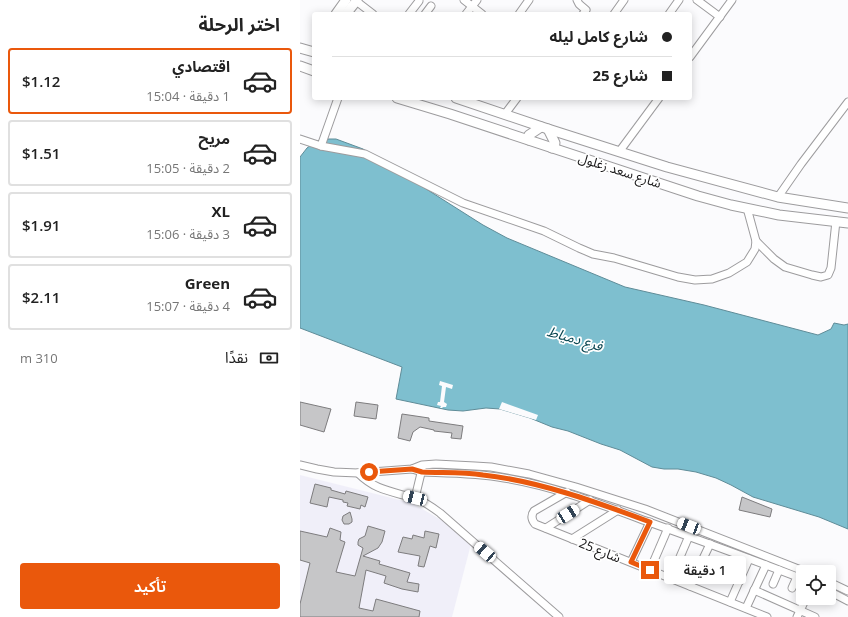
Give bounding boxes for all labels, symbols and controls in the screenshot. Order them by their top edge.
text: اختر الرحلة [198,12,280,36]
text: شارع كامل ليله [549,26,648,46]
text: اقتصادي [172,56,230,76]
icon: car [242,63,278,99]
text: شارع 25 [592,65,648,85]
text: $1.12 [22,71,60,91]
text: 1 دقيقة · 15:04 [146,87,230,105]
text: مريح [198,128,230,148]
icon: car [242,135,278,171]
text: $1.51 [22,143,60,163]
street label: شارع سعد زغلول [576,148,664,194]
text: 2 دقيقة · 15:05 [146,159,230,177]
text: XL [212,201,230,221]
icon: car [242,207,278,243]
text: $1.91 [22,215,60,235]
text: 3 دقيقة · 15:06 [146,225,230,243]
text: Green [185,273,230,293]
icon: car [242,279,278,315]
text: $2.11 [22,287,60,307]
text: 4 دقيقة · 15:07 [146,297,230,315]
water label: فرع دمياط [544,321,606,357]
text: نقدًا [225,347,248,367]
icon: cash [258,347,280,369]
text: 310 m [20,349,58,367]
route start [360,463,378,481]
car [402,489,428,507]
car [555,503,581,525]
car [676,516,702,536]
street label: شارع 25 [576,533,624,568]
car [472,540,498,564]
callout: 1 دقيقة [664,556,746,584]
route end [641,561,659,579]
text: 1 دقيقة [684,561,726,579]
button: تأكيد [20,563,280,609]
map controls [796,565,836,605]
button: locate [796,565,836,605]

